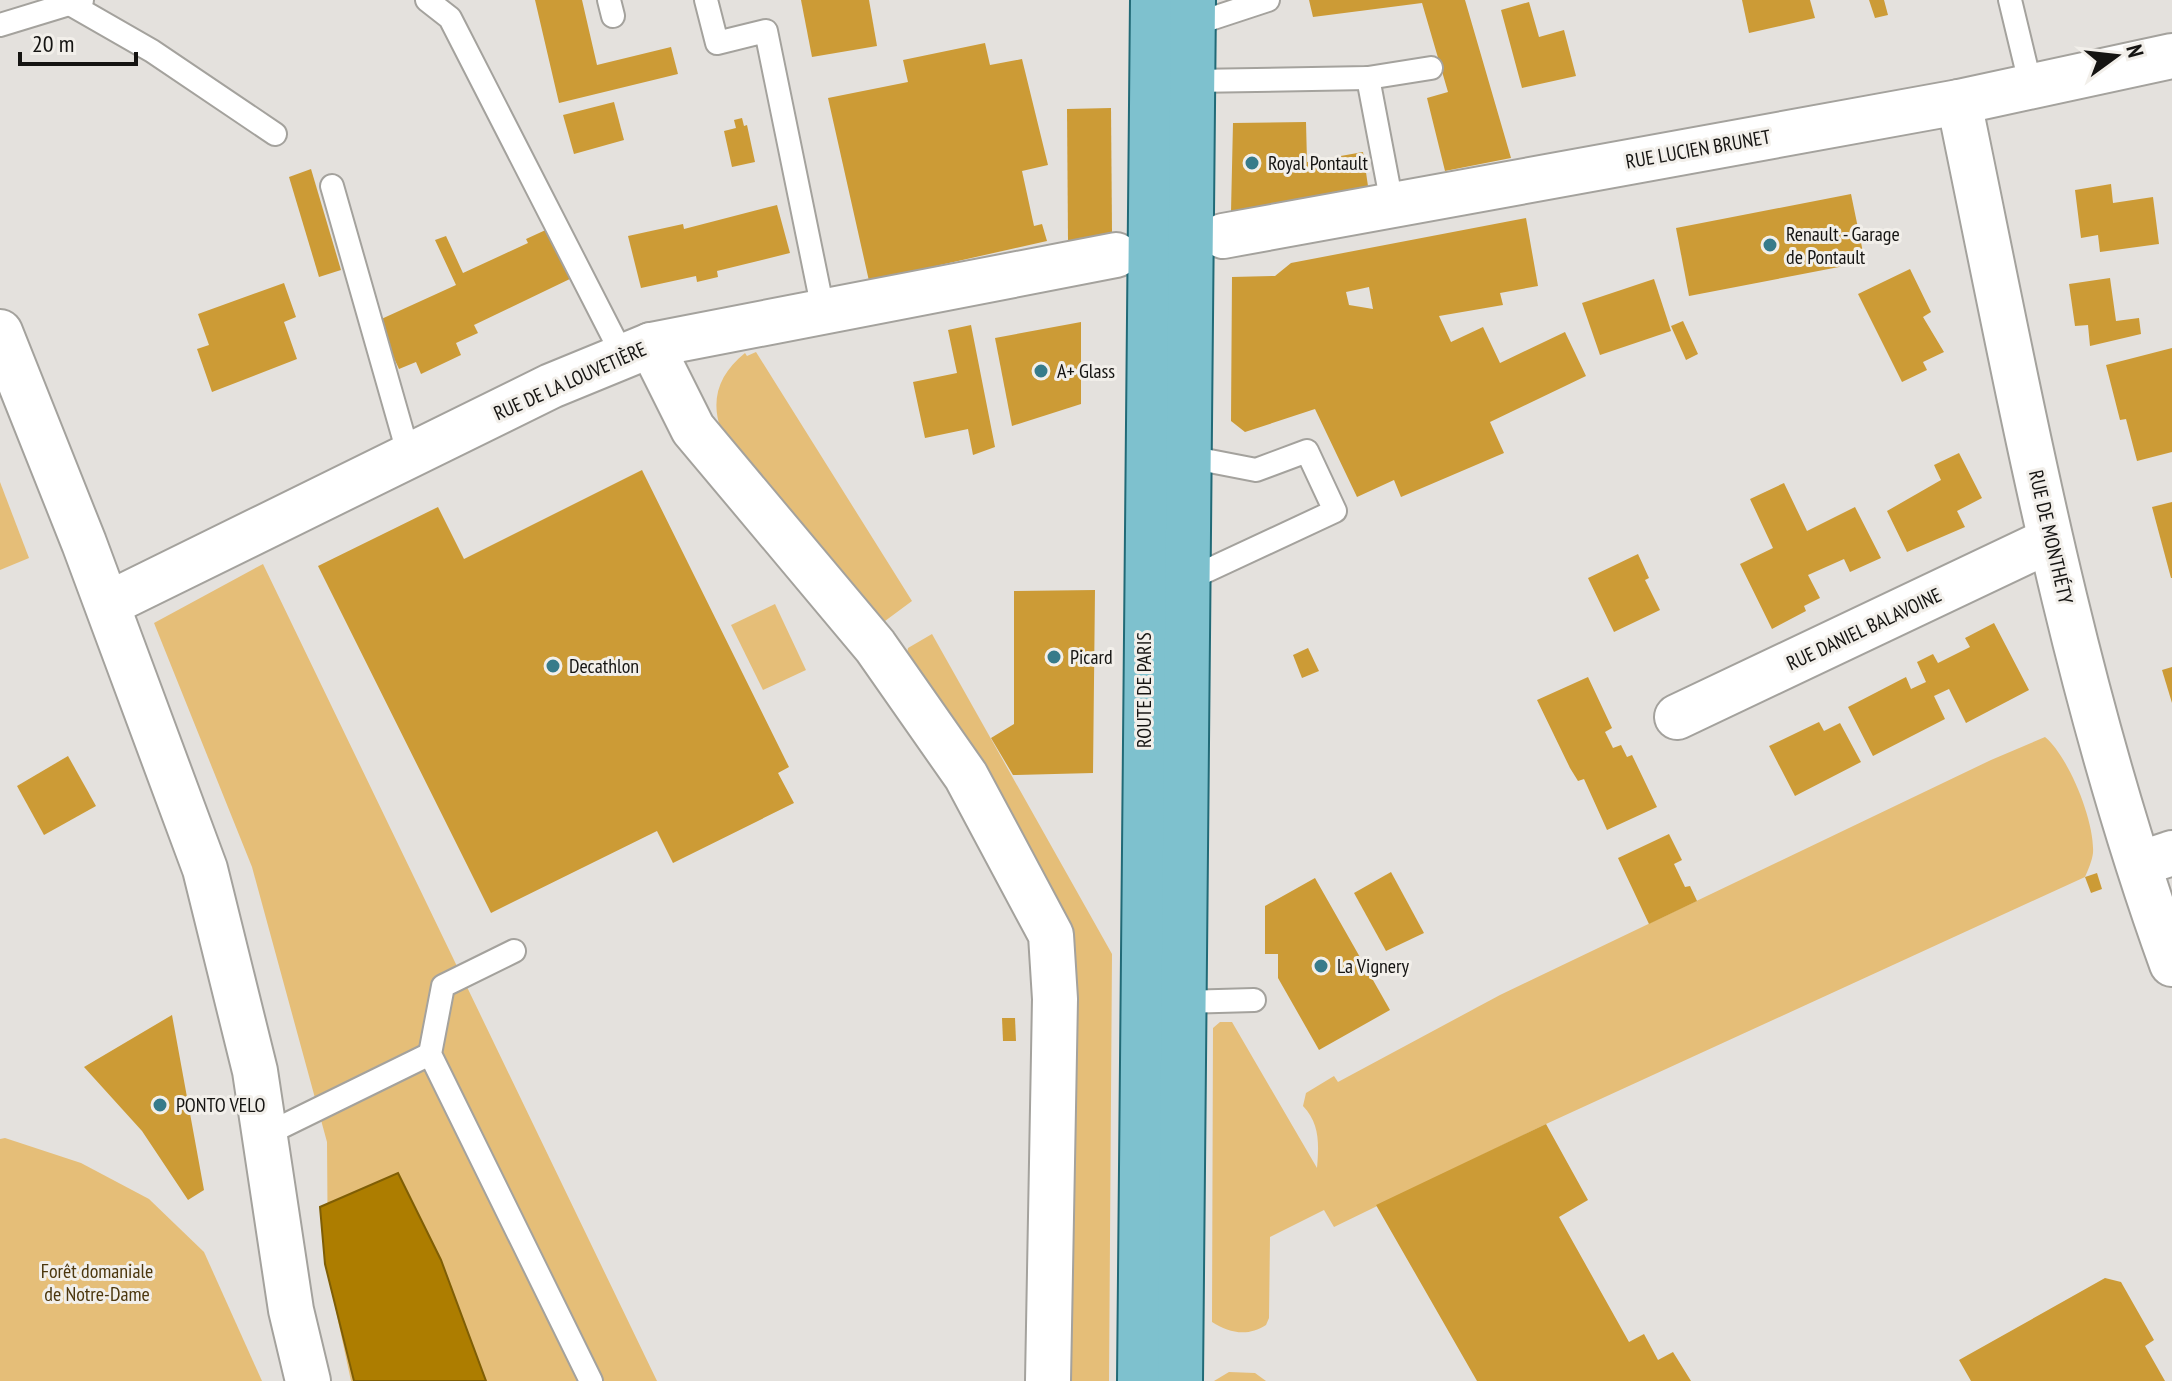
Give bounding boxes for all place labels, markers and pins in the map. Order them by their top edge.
place label: Royal Pontault [1268,150,1368,176]
marker: Royal Pontault [1243,154,1261,172]
place label: Renault - Garage de Pontault [1786,221,1900,270]
marker: Renault - Garage de Pontault [1761,236,1779,254]
place label: A+ Glass [1057,358,1115,384]
marker: A+ Glass [1032,362,1050,380]
place label: Picard [1070,644,1113,670]
marker: Picard [1045,648,1063,666]
place label: Decathlon [569,653,639,679]
marker: Decathlon [544,657,562,675]
place label: La Vignery [1337,953,1410,979]
marker: La Vignery [1312,957,1330,975]
place label: PONTO VELO [176,1092,265,1118]
marker: PONTO VELO [151,1096,169,1114]

